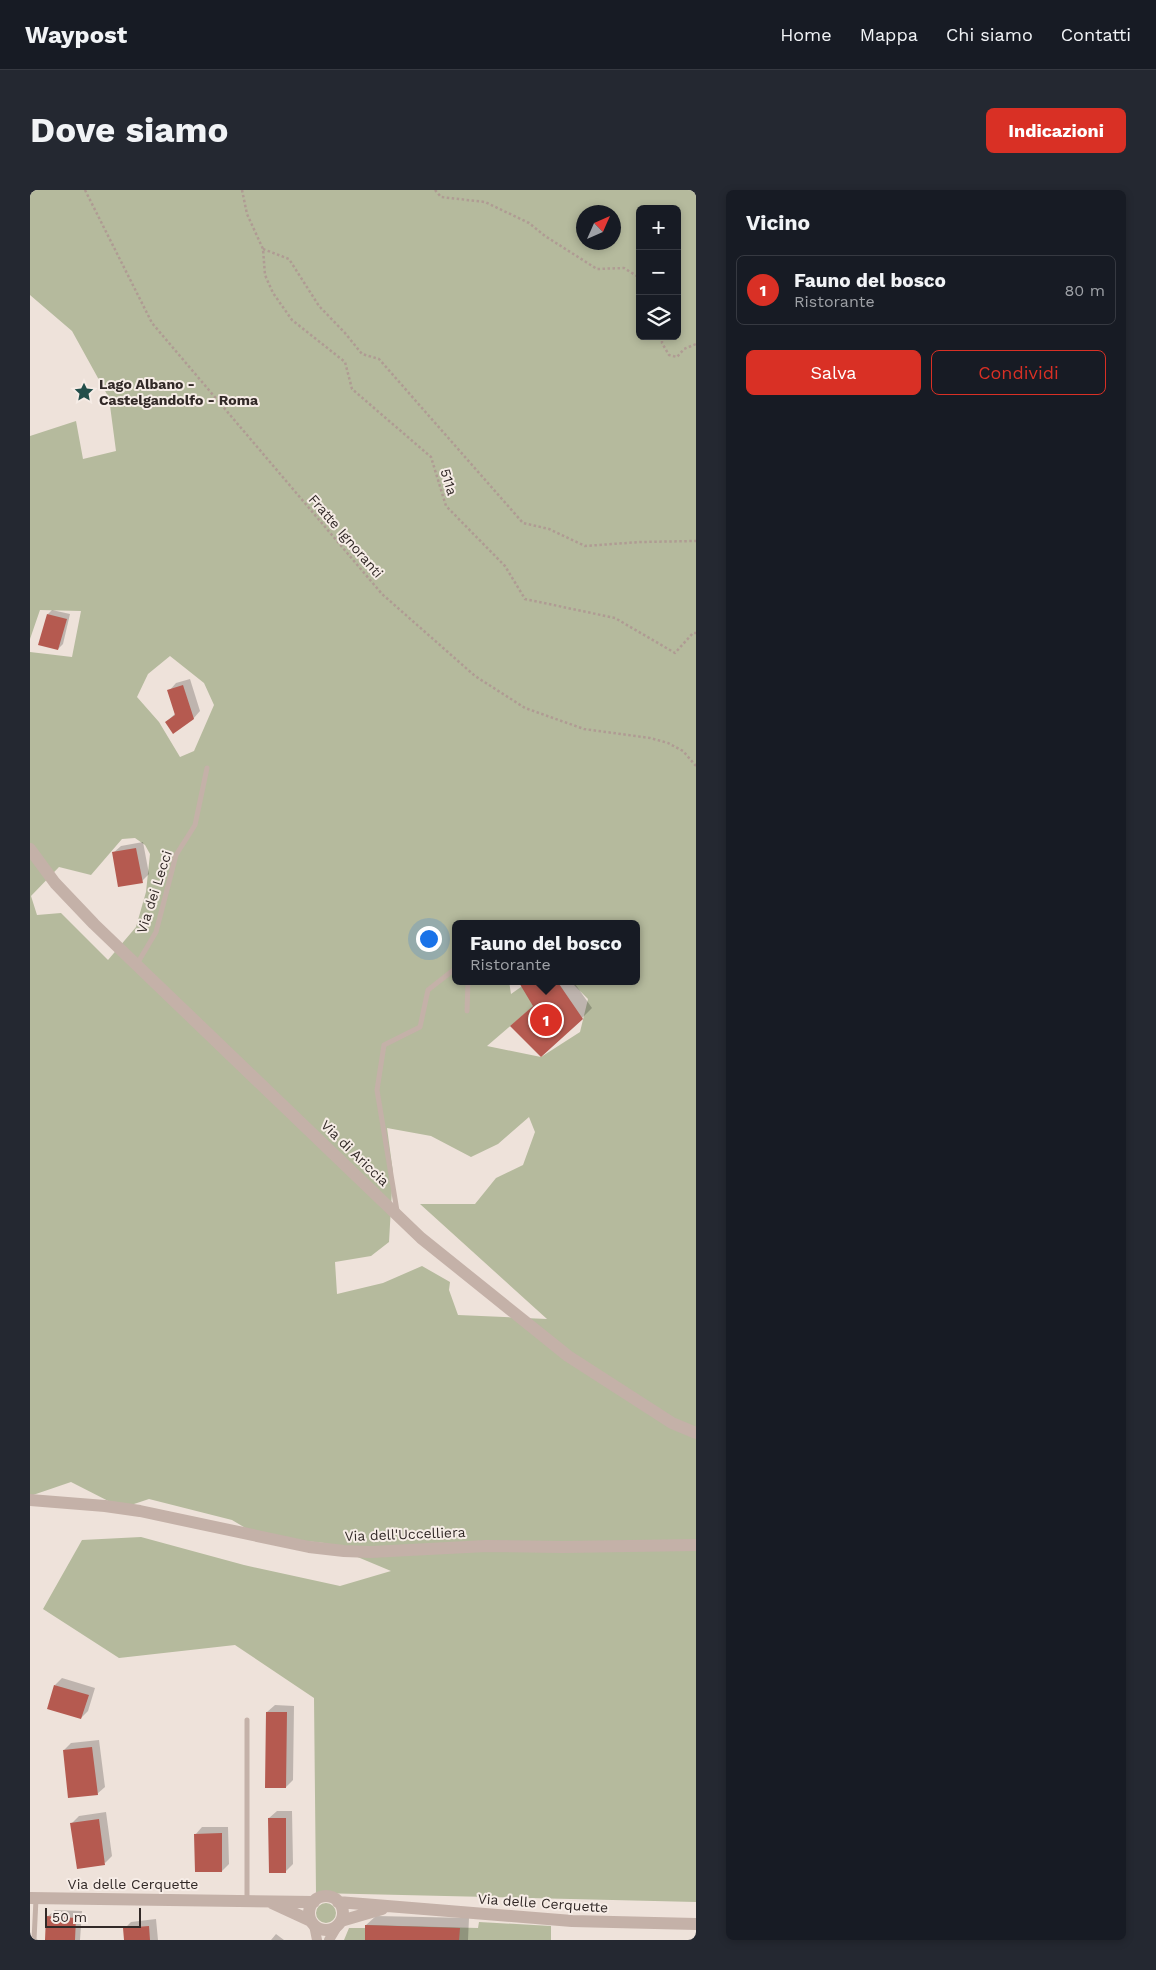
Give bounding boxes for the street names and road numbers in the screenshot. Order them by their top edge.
street label: 511a [437,467,461,497]
street label: Fratte Ignoranti [306,491,386,581]
street label: Via dei Lecci [133,849,175,935]
street label: Via di Ariccia [318,1117,392,1189]
street label: Via dell'Uccelliera [344,1524,466,1544]
street label: Via delle Cerquette [68,1876,198,1892]
street label: Via delle Cerquette [477,1890,609,1916]

